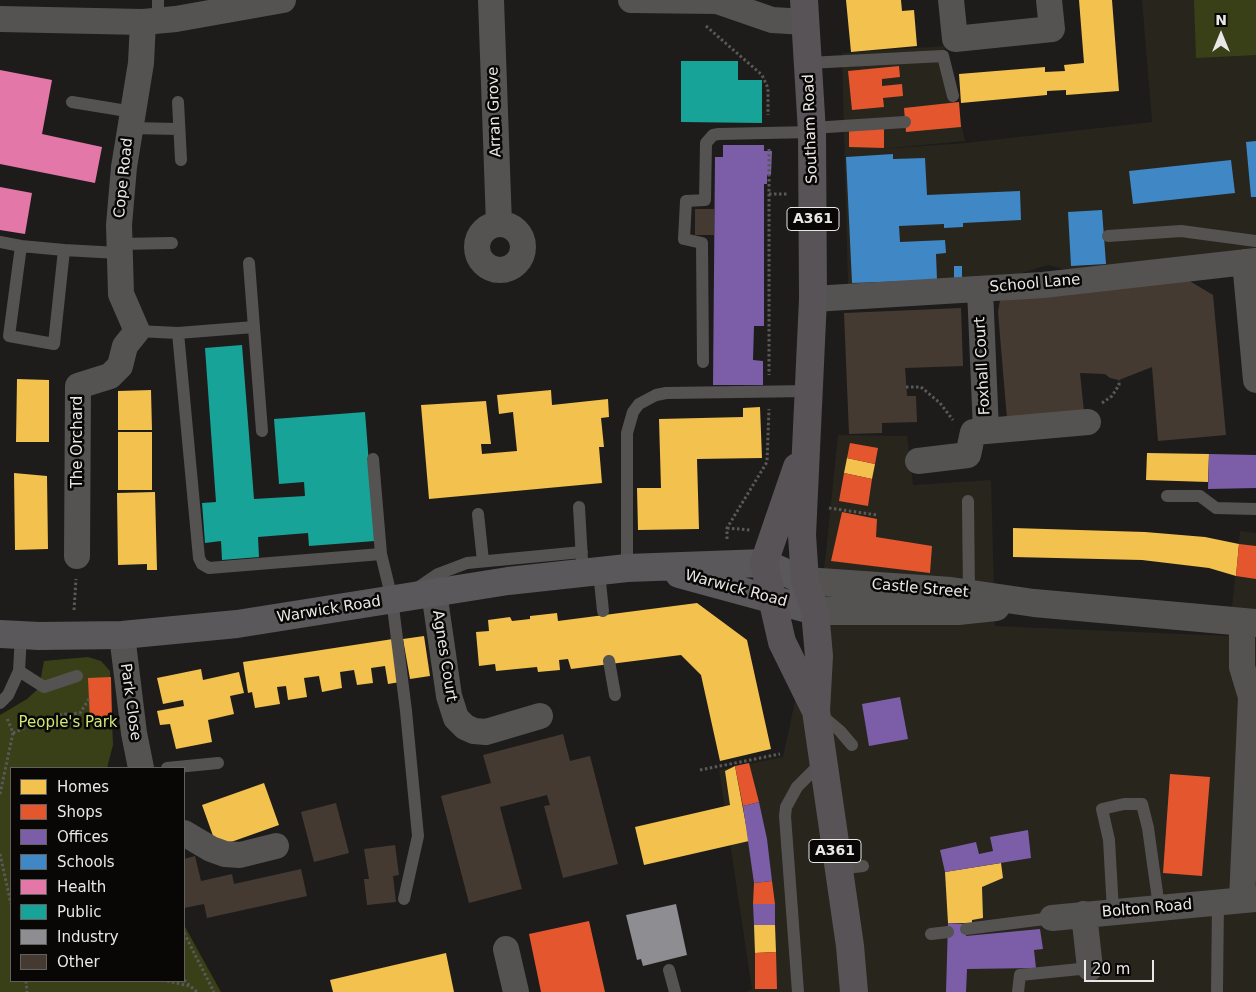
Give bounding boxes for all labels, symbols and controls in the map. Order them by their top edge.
north arrow [1196,10,1246,60]
text: N [1215,12,1227,28]
street label: Arran Grove [484,66,506,158]
street label: Southam Road [800,74,822,184]
street label: Cope Road [111,137,137,219]
road number: A361 [787,208,839,230]
street label: School Lane [989,271,1081,297]
street label: Foxhall Court [971,316,995,416]
street label: The Orchard [69,396,87,488]
street label: Warwick Road [683,567,789,611]
street label: Castle Street [871,576,969,602]
street label: Warwick Road [276,593,382,627]
street label: Agnes Court [428,609,460,703]
street label: Park Close [116,662,144,742]
park label: People's Park [19,714,117,732]
legend [10,767,185,982]
text: Homes [57,778,109,796]
text: Shops [57,803,103,821]
text: Offices [57,828,109,846]
road number: A361 [809,839,861,862]
text: Schools [57,853,115,871]
text: Health [57,878,106,896]
street label: Bolton Road [1101,896,1193,922]
text: Public [57,903,101,921]
text: Industry [57,928,119,946]
scale bar [1086,950,1156,982]
text: Other [57,953,100,971]
text: 20 m [1092,960,1130,978]

